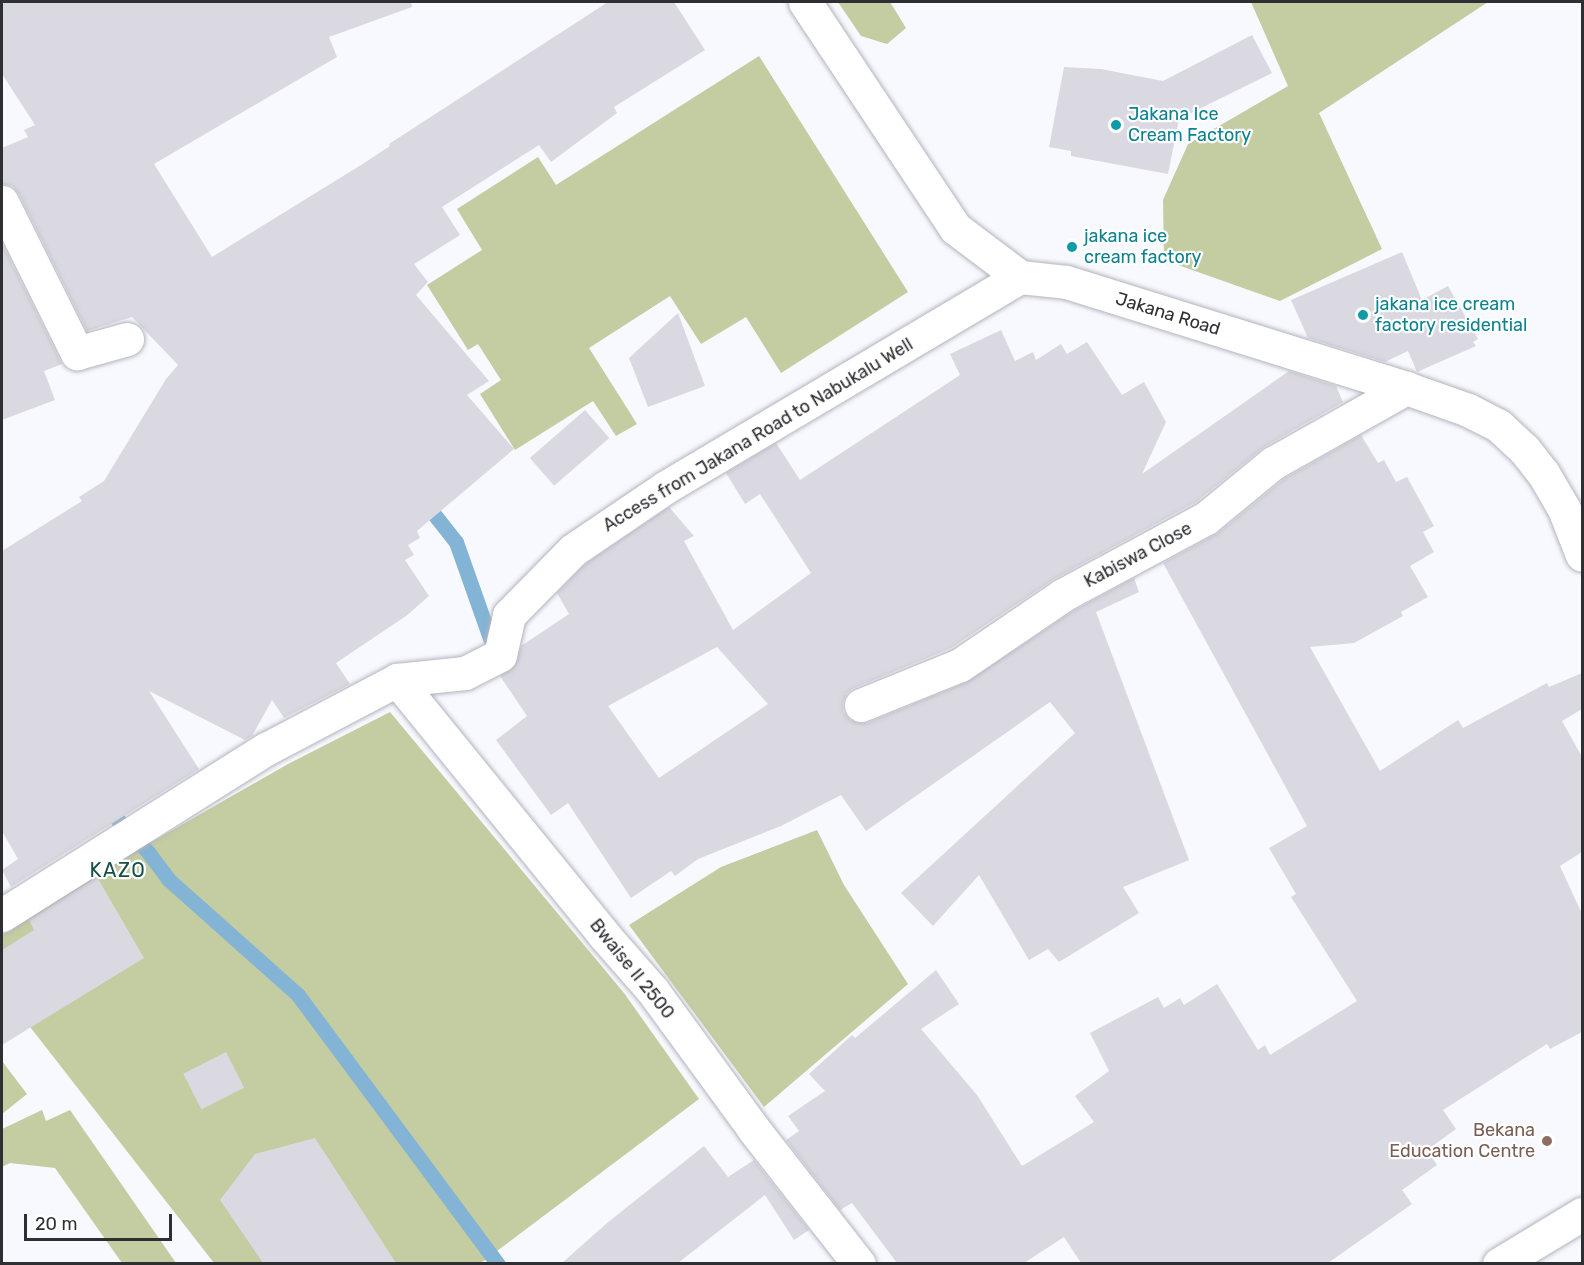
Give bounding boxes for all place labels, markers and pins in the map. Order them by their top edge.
place label: Jakana Ice Cream Factory [1128,104,1251,146]
marker: Jakana Ice Cream Factory [1109,118,1123,132]
place label: jakana ice cream factory [1084,226,1202,268]
marker: jakana ice cream factory [1065,240,1079,254]
place label: jakana ice cream factory residential [1375,294,1528,336]
marker: jakana ice cream factory residential [1356,308,1370,322]
place label: Bekana Education Centre [1389,1120,1535,1162]
marker: Bekana Education Centre [1540,1134,1554,1148]

